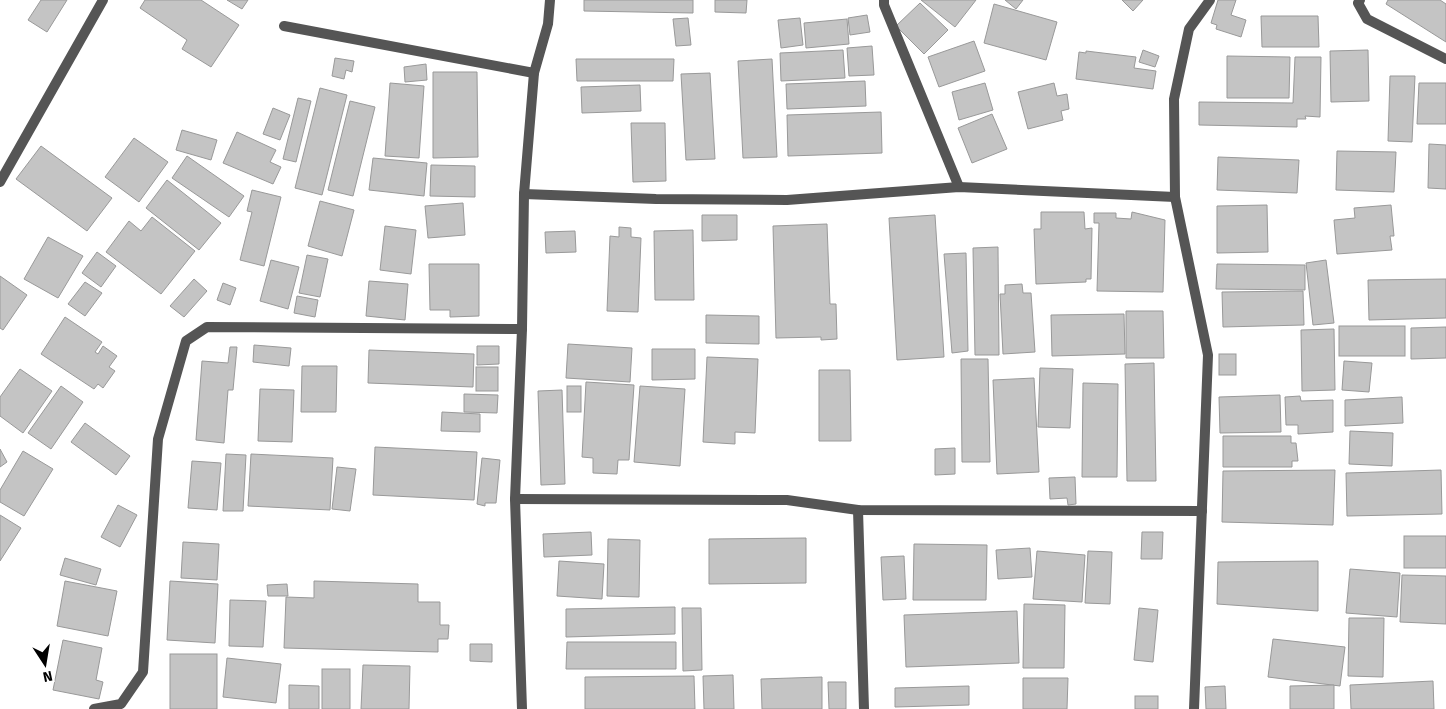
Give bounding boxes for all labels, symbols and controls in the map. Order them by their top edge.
north arrow [20,639,70,689]
text: N [41,667,54,686]

